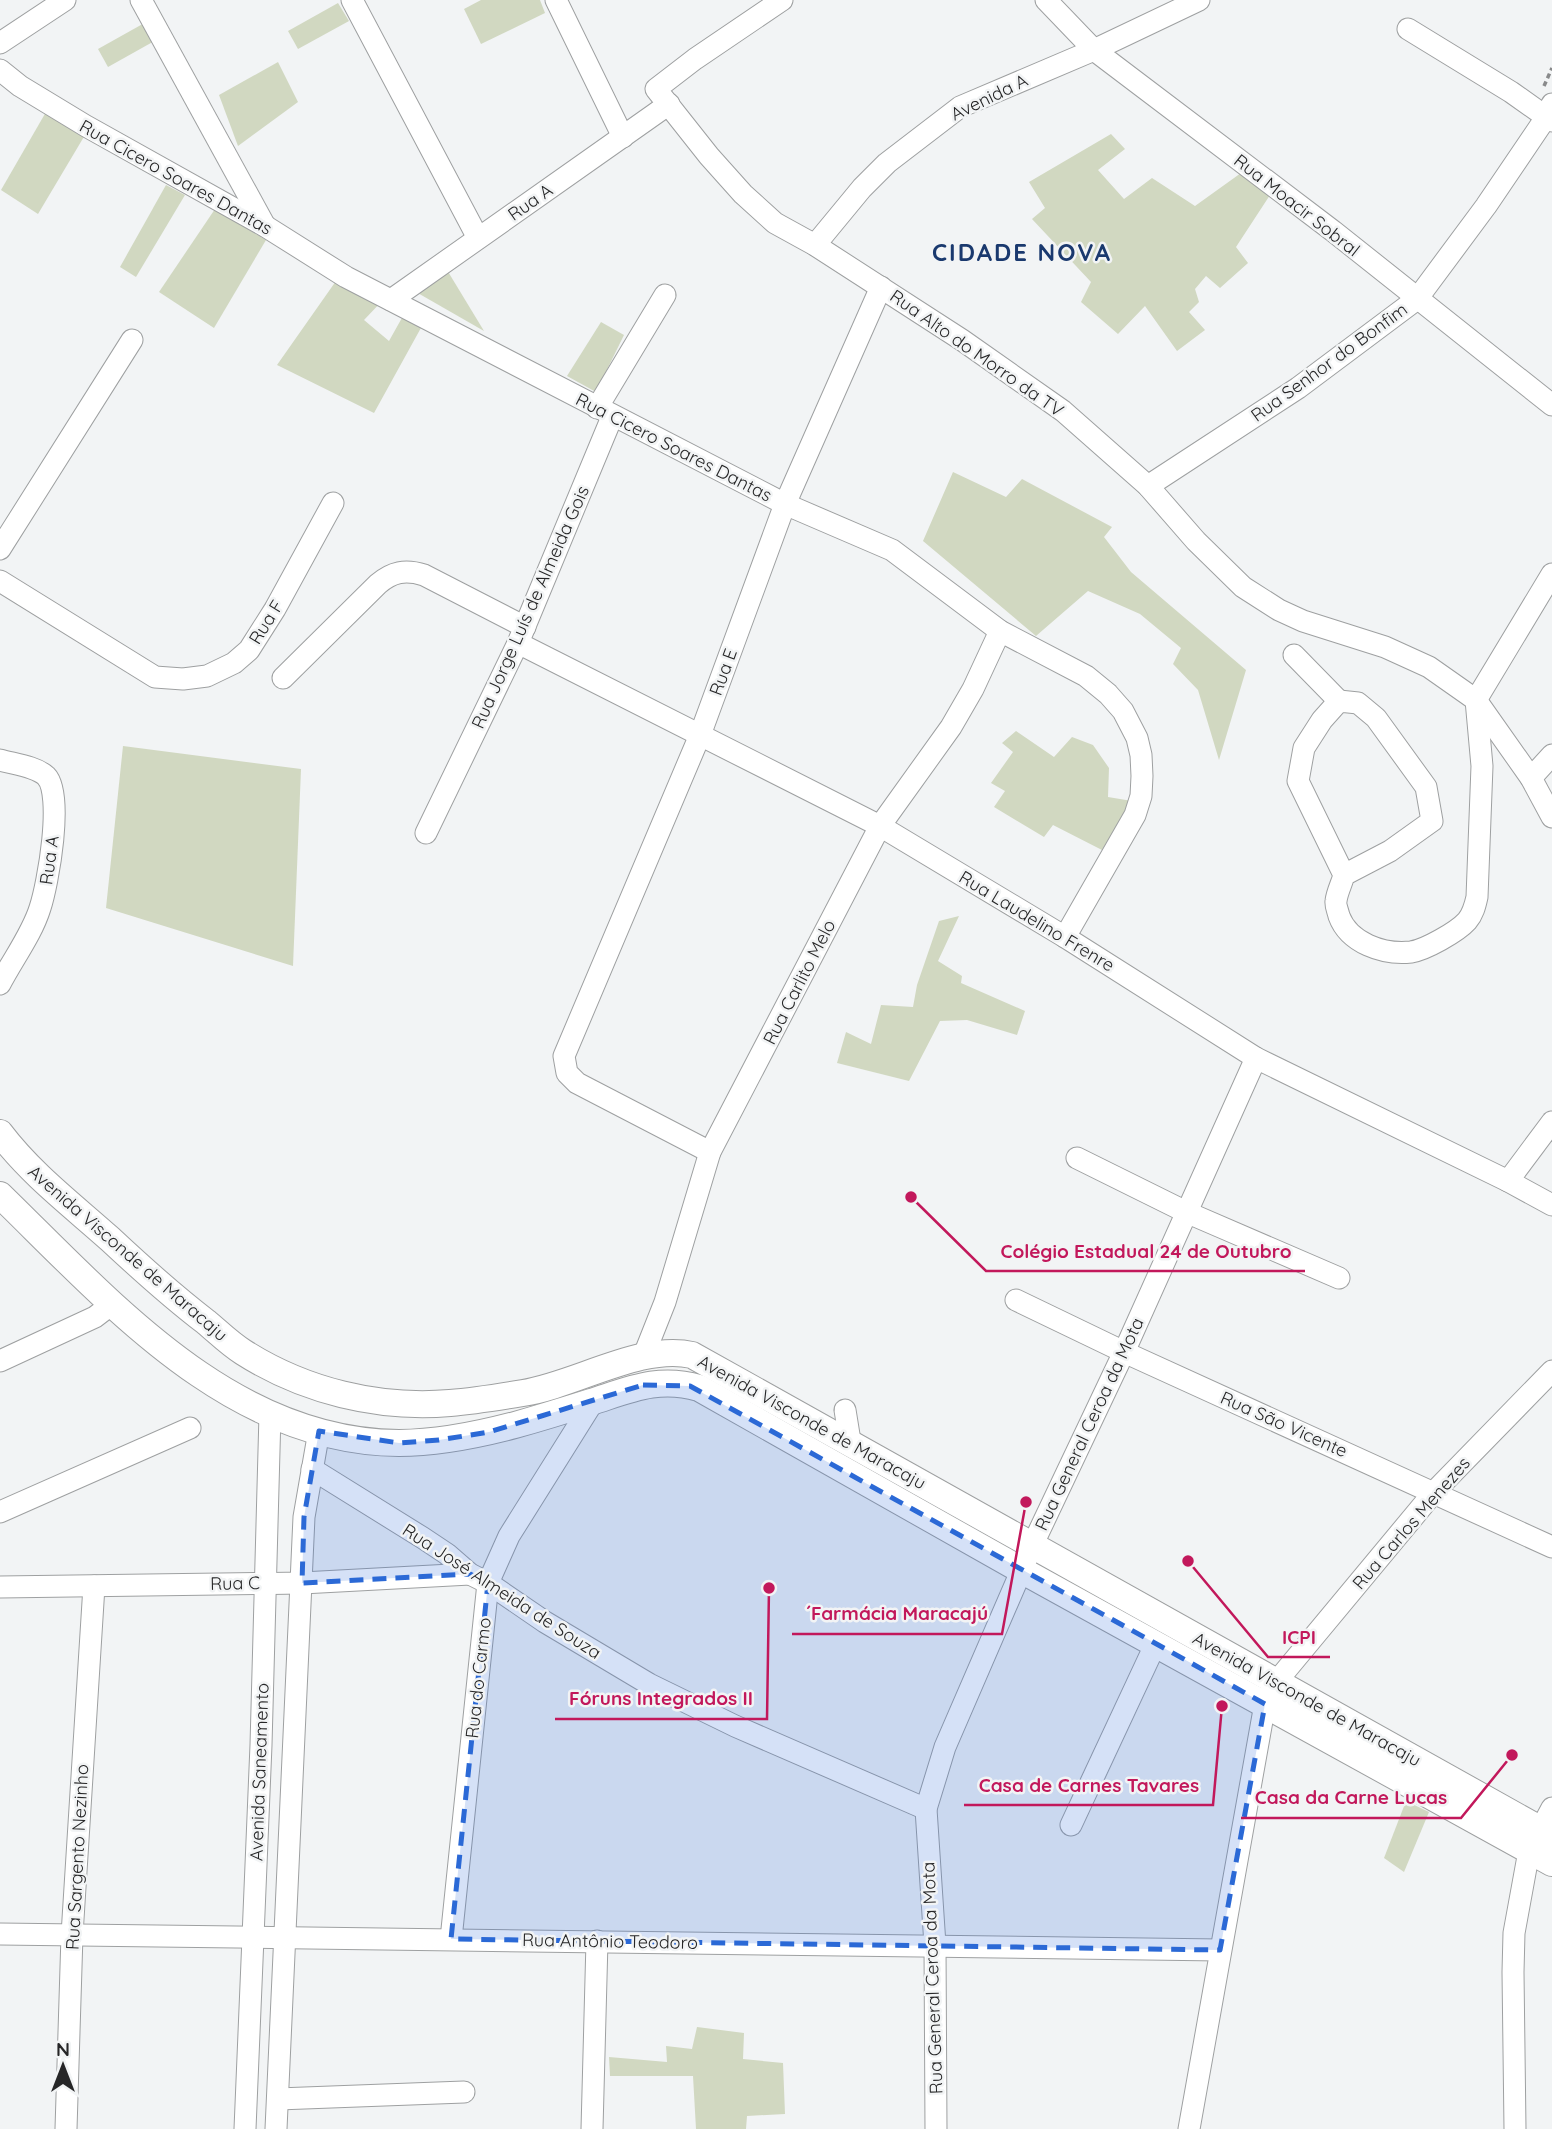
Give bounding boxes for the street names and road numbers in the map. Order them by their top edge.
street label: Avenida A [946,68,1032,126]
street label: Rua Cicero Soares Dantas [76,114,276,240]
street label: Rua Moacir Sobral [1230,149,1364,261]
street label: Rua A [503,178,557,226]
street label: Rua Alto do Morro da TV [886,284,1068,422]
street label: Rua Senhor do Bonfim [1246,297,1412,427]
street label: Rua Cicero Soares Dantas [572,387,776,507]
street label: Rua Jorge Luís de Almeida Gois [466,482,594,732]
street label: Rua F [243,595,289,649]
street label: Rua E [704,645,742,699]
street label: Rua A [34,833,64,886]
street label: Rua Laudelino Frenre [955,865,1119,977]
street label: Rua Carlito Melo [758,916,840,1048]
street label: Avenida Visconde de Maracaju [23,1160,233,1346]
street label: Rua General Ceroa da Mota [1029,1314,1149,1534]
street label: Avenida Visconde de Maracaju [694,1350,930,1494]
street label: Rua São Vicente [1217,1386,1351,1462]
street label: Rua Carlos Menezes [1347,1452,1475,1594]
street label: Rua José Almeida de Souza [398,1518,606,1664]
street label: Rua C [210,1571,260,1595]
street label: Rua do Carmo [460,1616,496,1740]
street label: Avenida Visconde de Maracaju [1189,1627,1425,1771]
street label: Avenida Saneamento [244,1683,274,1861]
street label: Rua Sargento Nezinho [61,1763,93,1951]
street label: Rua General Ceroa da Mota [916,1861,948,2095]
street label: Rua Antônio Teodoro [522,1928,698,1954]

